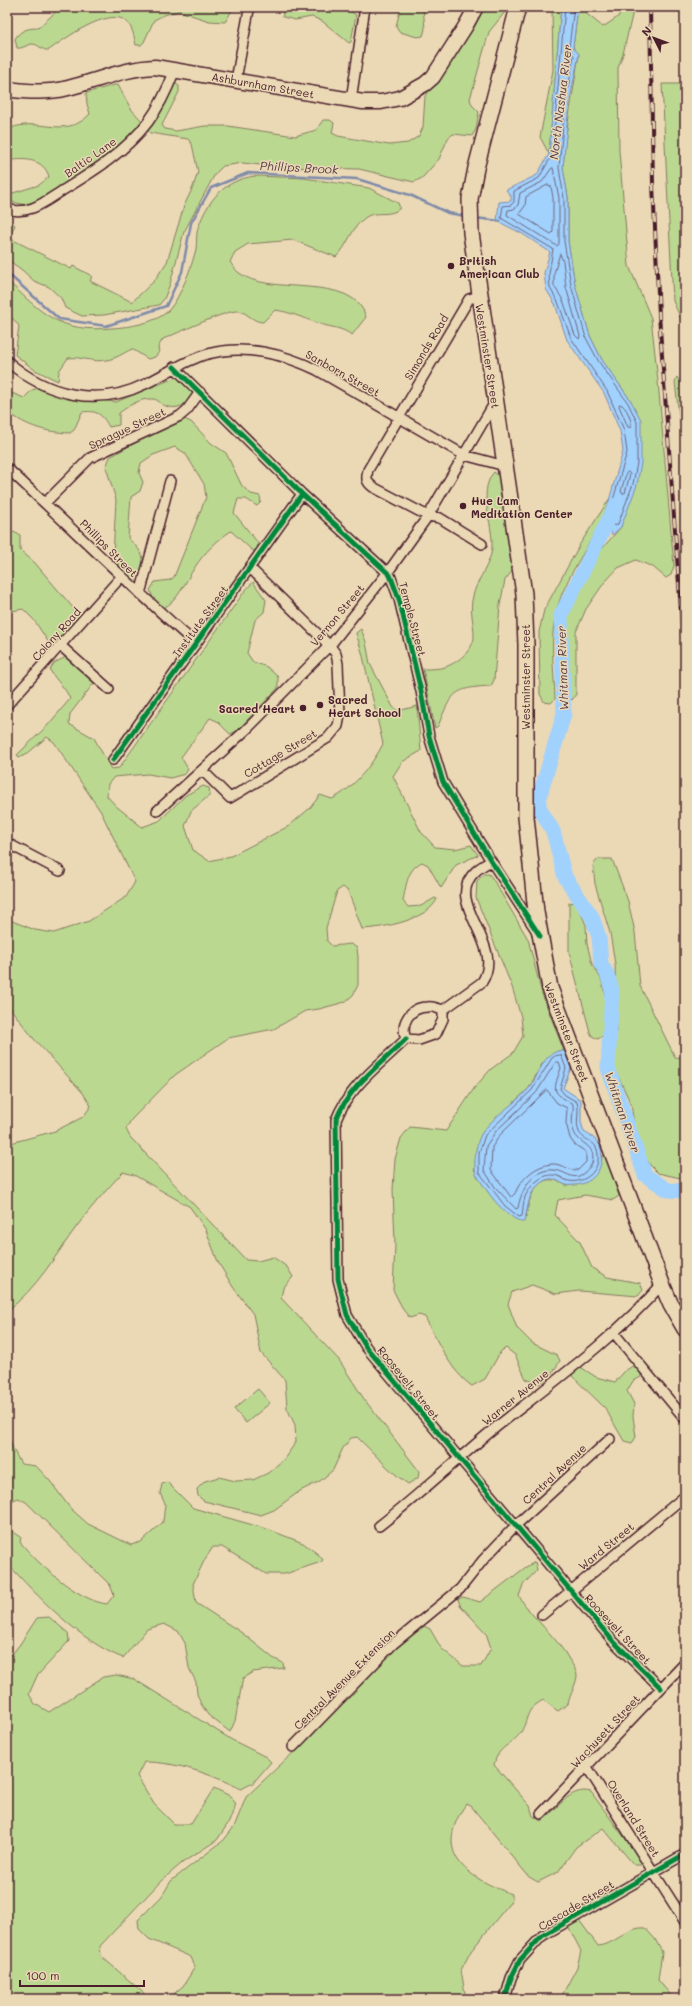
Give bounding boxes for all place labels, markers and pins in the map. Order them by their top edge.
place label: British American Club [459,253,539,281]
marker: British American Club [446,261,456,271]
place label: Hue Lam Meditation Center [471,493,573,521]
marker: Hue Lam Meditation Center [458,501,468,511]
place label: Sacred Heart School [328,692,401,720]
marker: Sacred Heart School [315,700,325,710]
place label: Sacred Heart [219,701,295,716]
marker: Sacred Heart [298,703,308,713]

